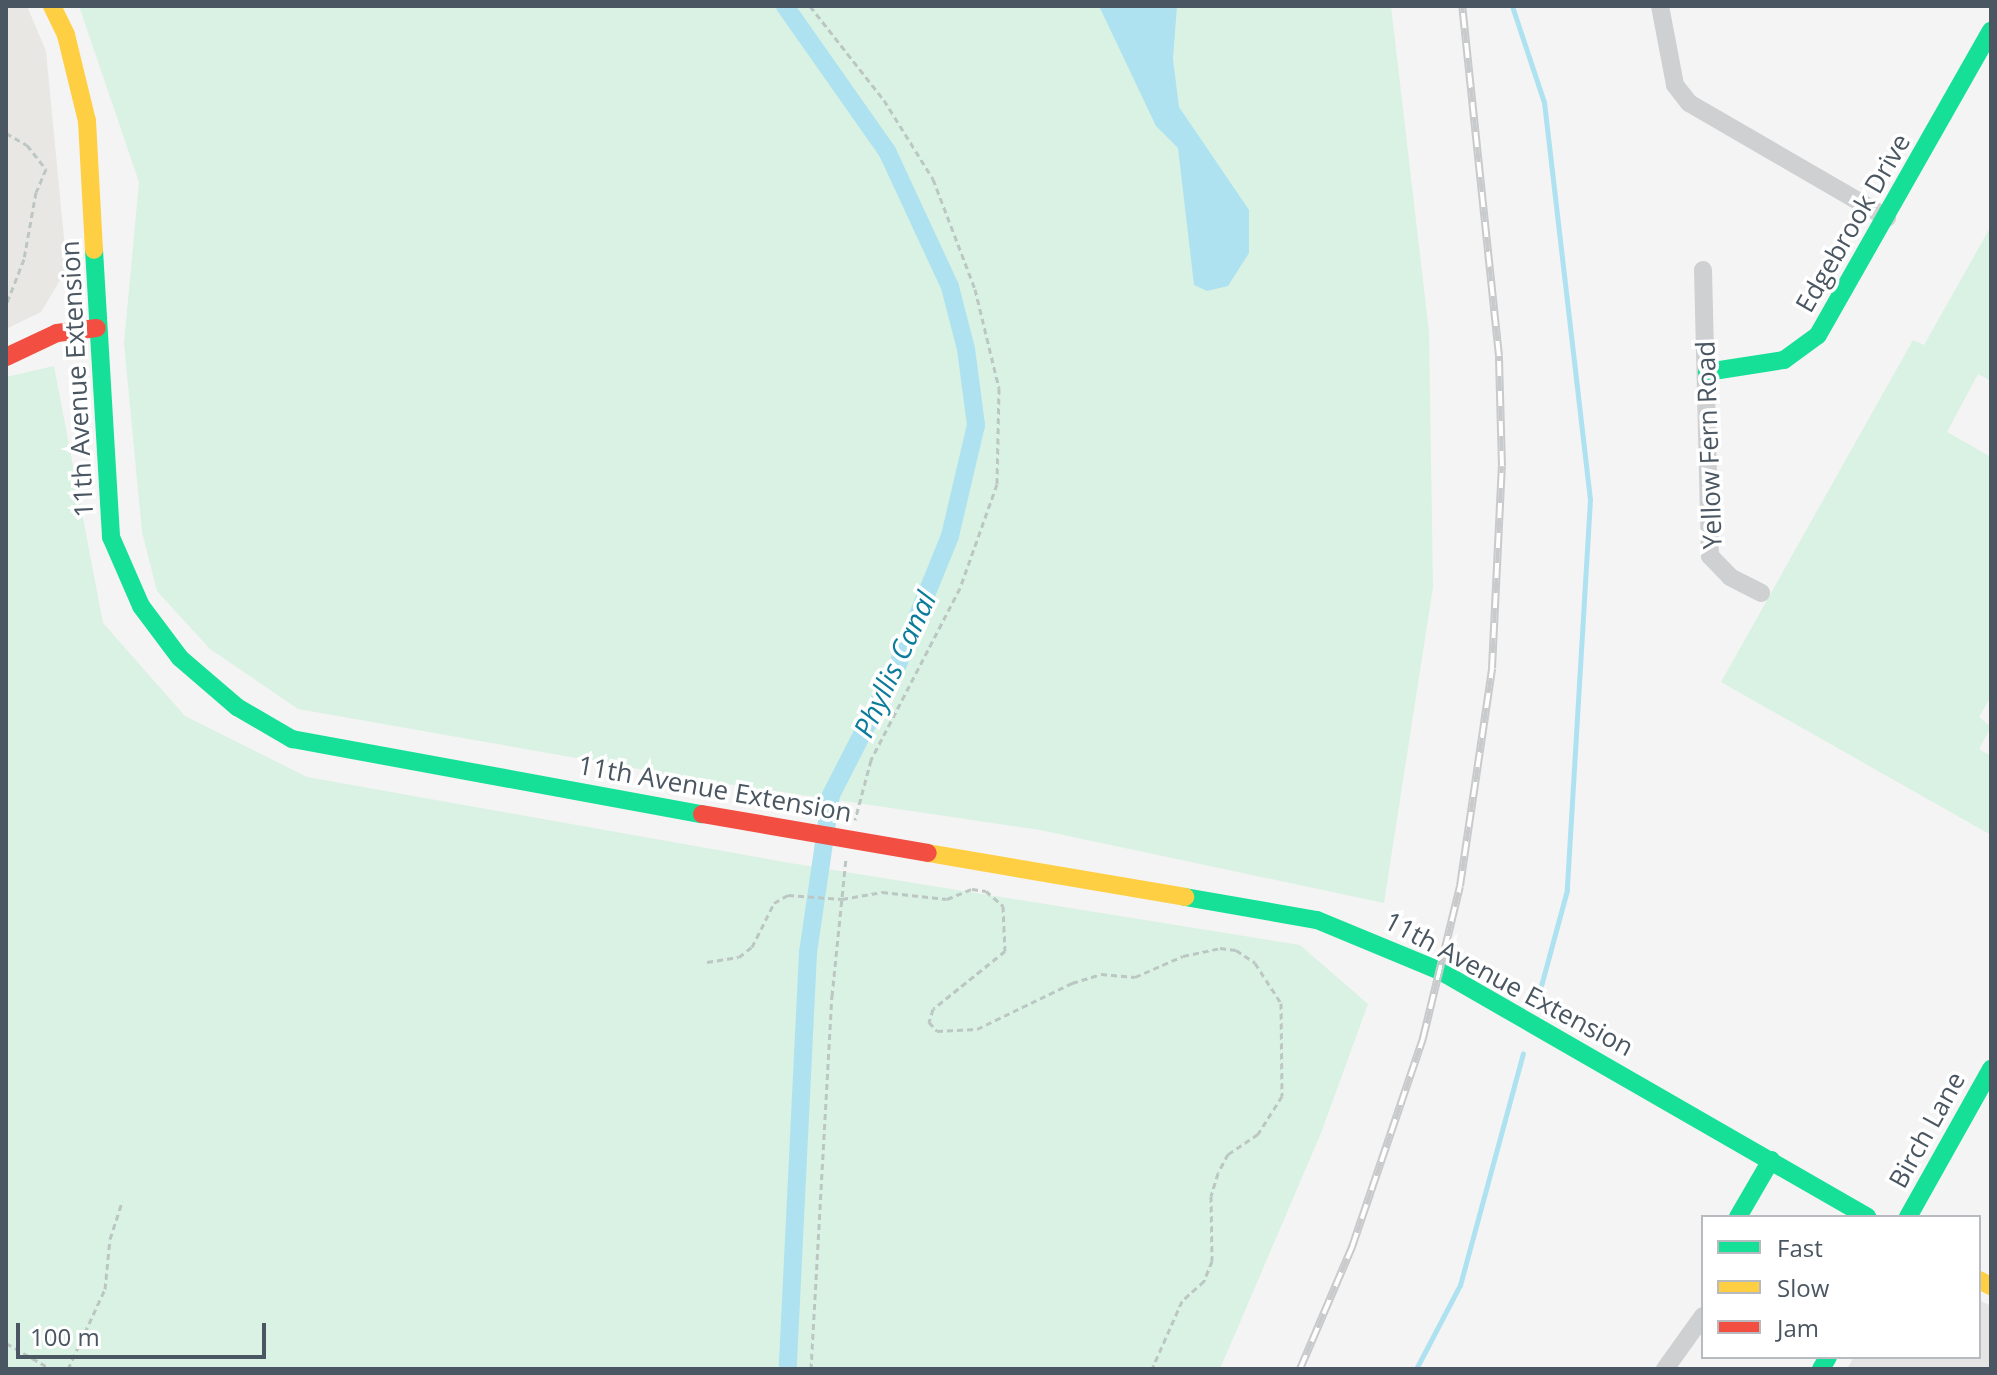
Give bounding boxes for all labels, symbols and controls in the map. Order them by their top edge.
street label: Edgebrook Drive [1789,128,1917,318]
street label: 11th Avenue Extension [54,240,100,518]
street label: Yellow Fern Road [1690,340,1728,550]
water label: Phyllis Canal [846,586,942,742]
street label: 11th Avenue Extension [576,750,854,828]
street label: 11th Avenue Extension [1379,905,1639,1063]
street label: Birch Lane [1882,1067,1972,1193]
legend [1701,1215,1981,1359]
text: Fast [1777,1231,1823,1264]
text: Slow [1777,1271,1829,1304]
scale bar [20,1307,270,1357]
text: Jam [1777,1311,1819,1344]
text: 100 m [30,1320,100,1353]

